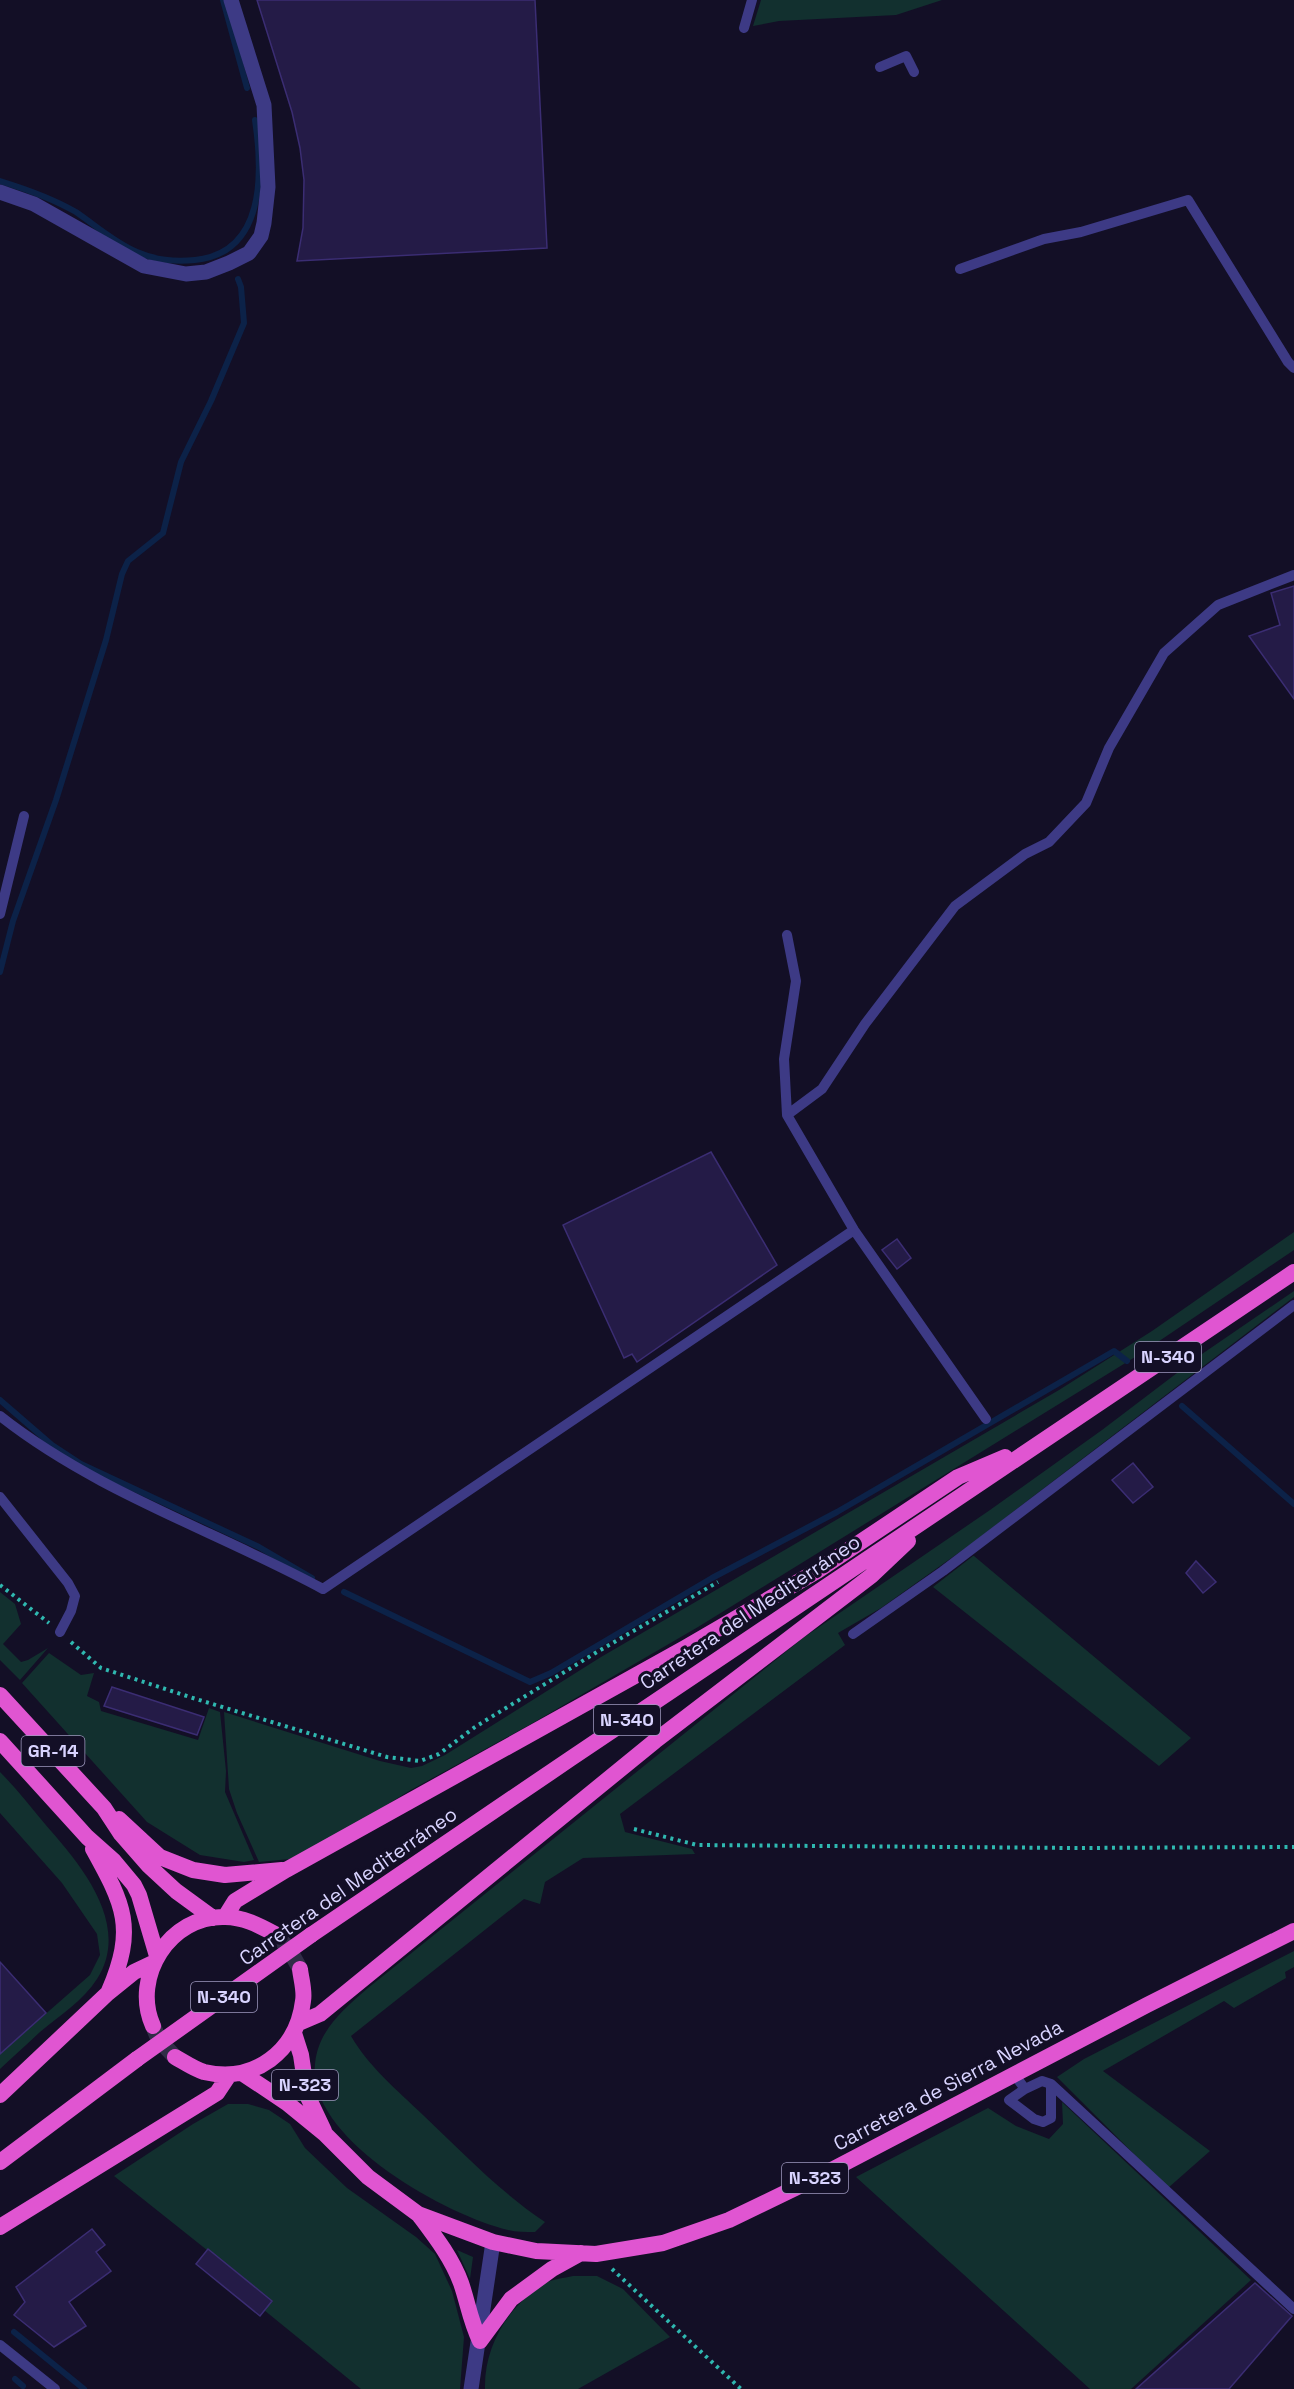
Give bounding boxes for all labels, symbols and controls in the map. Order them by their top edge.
road number: N-340 [1135,1342,1201,1372]
street label: Carretera del Mediterráneo [635,1529,865,1695]
road number: N-340 [594,1705,660,1735]
road number: GR-14 [22,1736,84,1766]
street label: Carretera del Mediterráneo [234,1801,462,1971]
road number: N-340 [191,1982,257,2012]
street label: Carretera de Sierra Nevada [829,2013,1067,2157]
road number: N-323 [272,2070,338,2100]
road number: N-323 [782,2163,848,2193]

